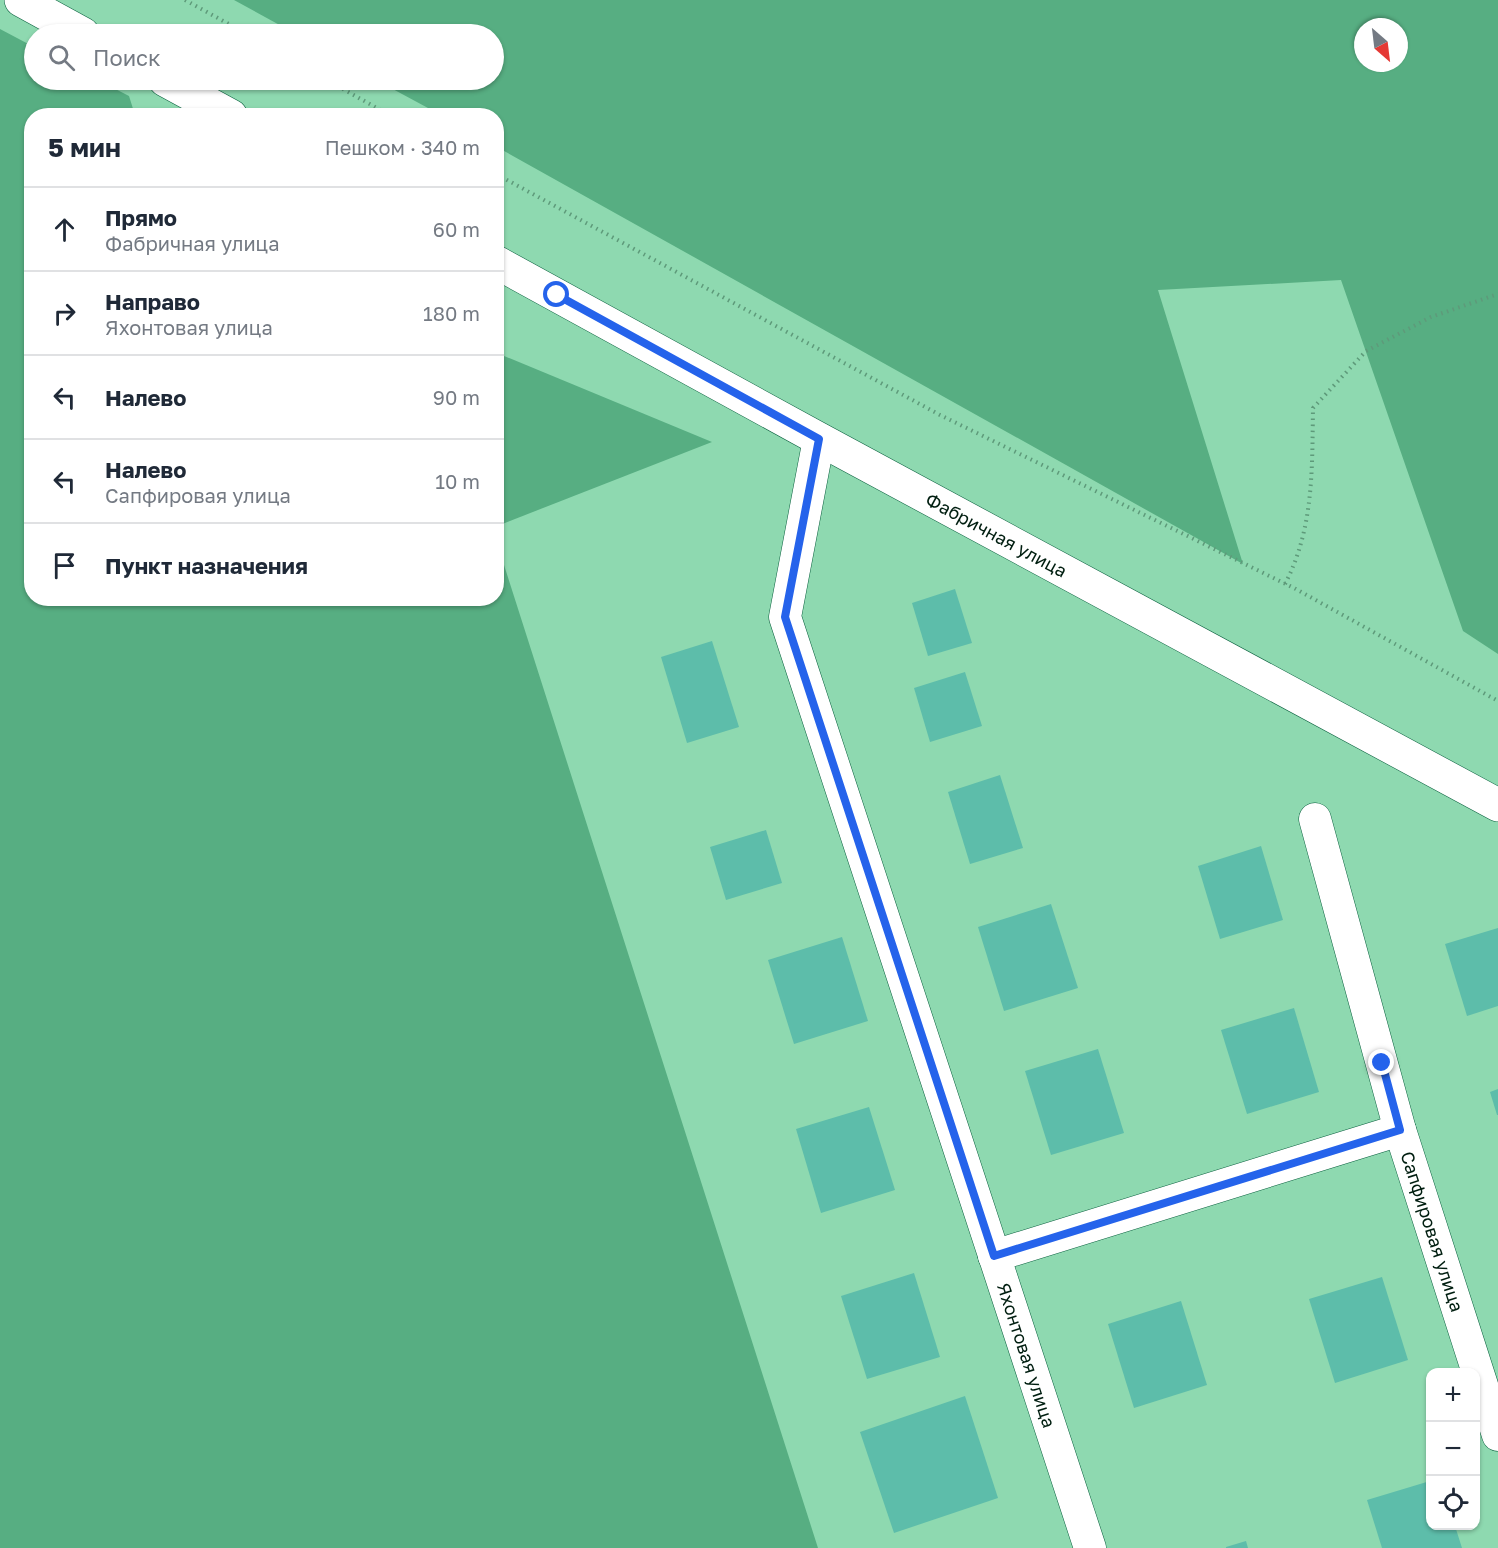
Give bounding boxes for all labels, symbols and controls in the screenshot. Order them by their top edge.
north arrow [1354,18,1408,72]
search box [24,24,504,90]
icon: search [45,41,78,74]
text: Поиск [93,44,161,71]
text: 5 мин [48,132,121,163]
text: Пешком · 340 m [325,135,480,159]
text: Прямо [105,204,177,231]
icon: ahead [48,213,81,246]
text: 60 m [433,217,480,241]
text: Фабричная улица [105,231,280,255]
route start [543,281,569,307]
text: Направо [105,288,200,315]
icon: right [48,297,81,330]
text: 180 m [423,301,480,325]
text: Яхонтовая улица [105,315,273,339]
icon: left [48,381,81,414]
text: Налево [105,384,187,411]
text: 90 m [433,385,480,409]
text: Налево [105,456,187,483]
icon: left [48,465,81,498]
text: 10 m [435,469,480,493]
text: Сапфировая улица [105,483,291,507]
street label: Фабричная улица [922,488,1071,582]
icon: arrive [48,549,81,582]
text: Пункт назначения [105,552,308,579]
route end [1368,1049,1394,1075]
street label: Сапфировая улица [1397,1148,1469,1314]
street label: Яхонтовая улица [993,1280,1061,1430]
map controls [1426,1368,1480,1530]
button: + [1426,1368,1480,1422]
button: − [1426,1422,1480,1476]
button: locate [1426,1476,1480,1530]

